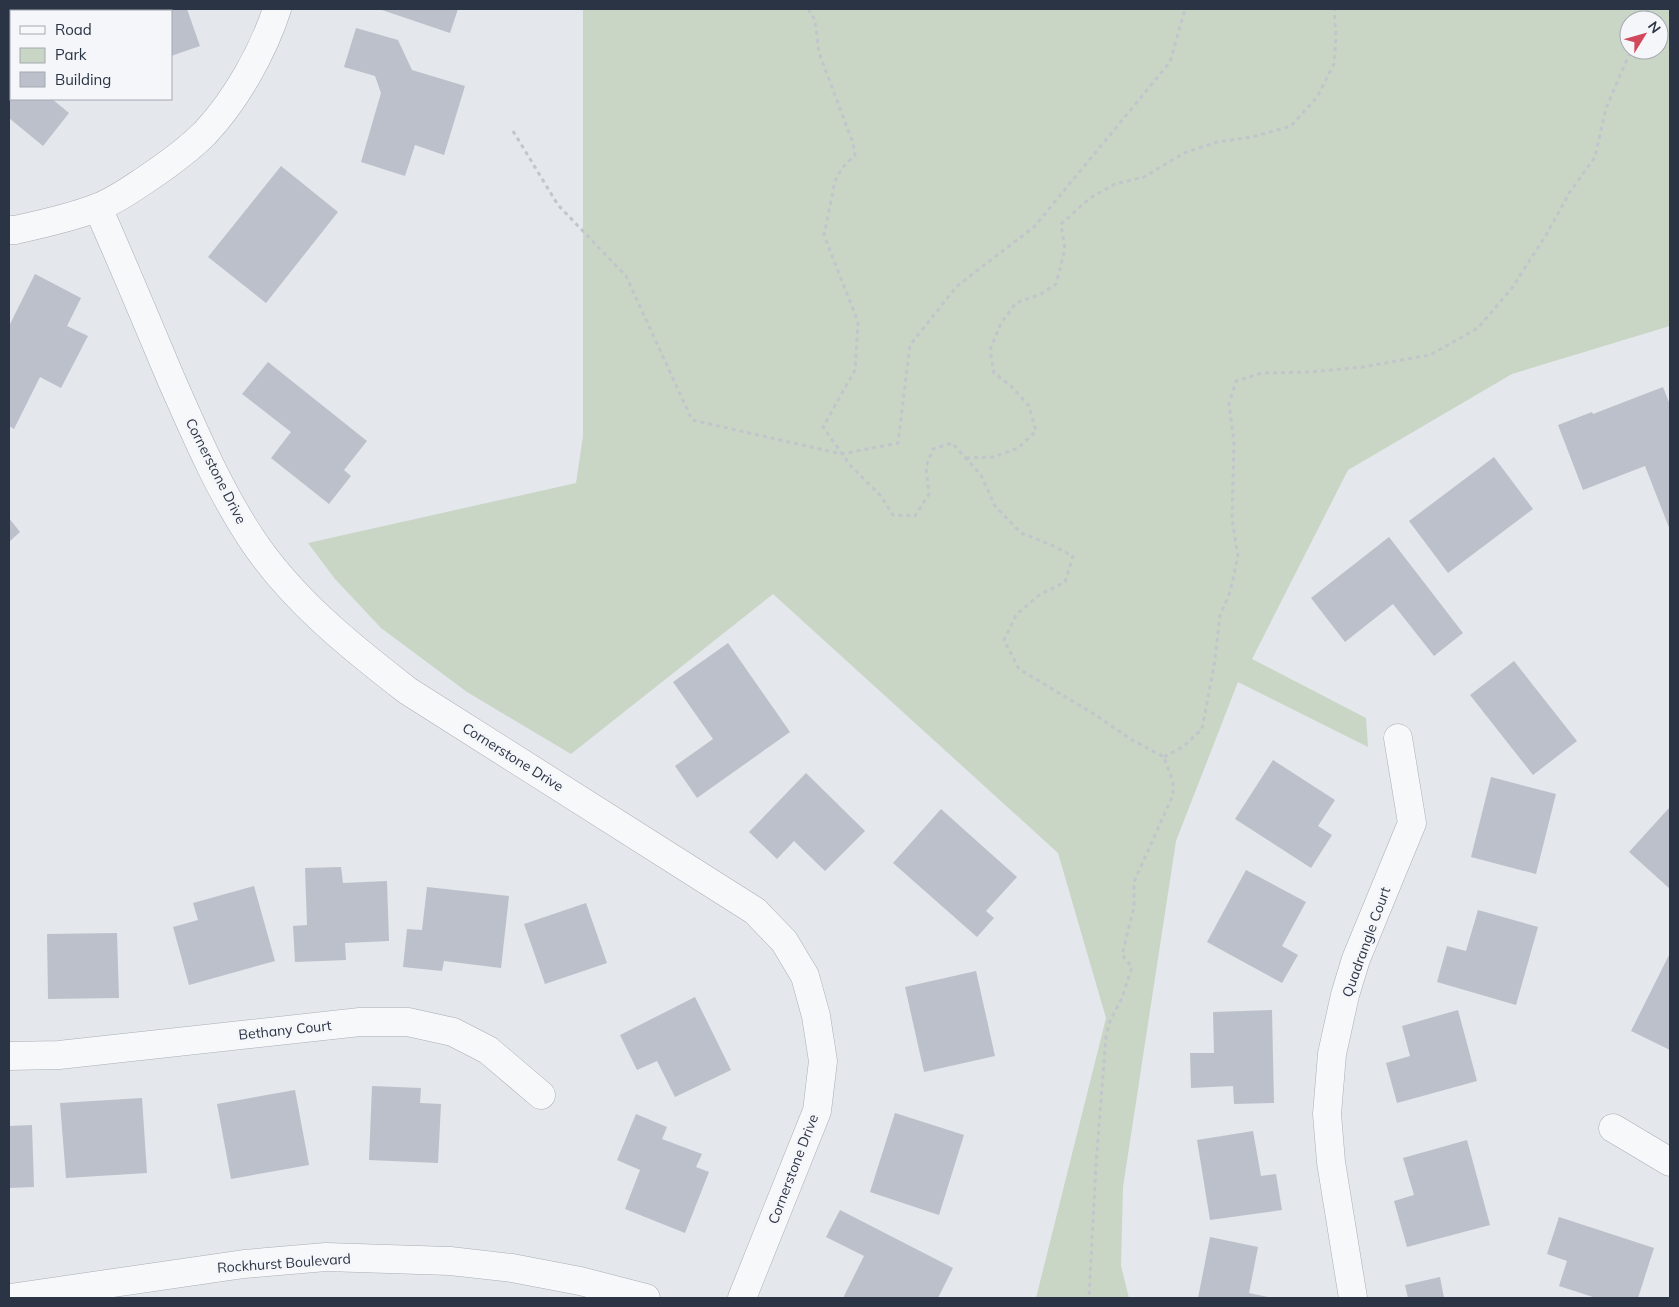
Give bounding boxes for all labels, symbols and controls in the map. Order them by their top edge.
legend [10,10,172,100]
north arrow [1619,10,1669,60]
text: N [1644,18,1665,37]
text: Road [55,20,92,39]
text: Park [55,45,87,64]
text: Building [55,70,111,89]
street label: Cornerstone Drive [182,415,250,527]
street label: Cornerstone Drive [459,719,567,795]
street label: Quadrangle Court [1338,884,1394,1000]
street label: Bethany Court [238,1016,332,1044]
street label: Cornerstone Drive [764,1112,822,1226]
street label: Rockhurst Boulevard [217,1249,351,1277]

